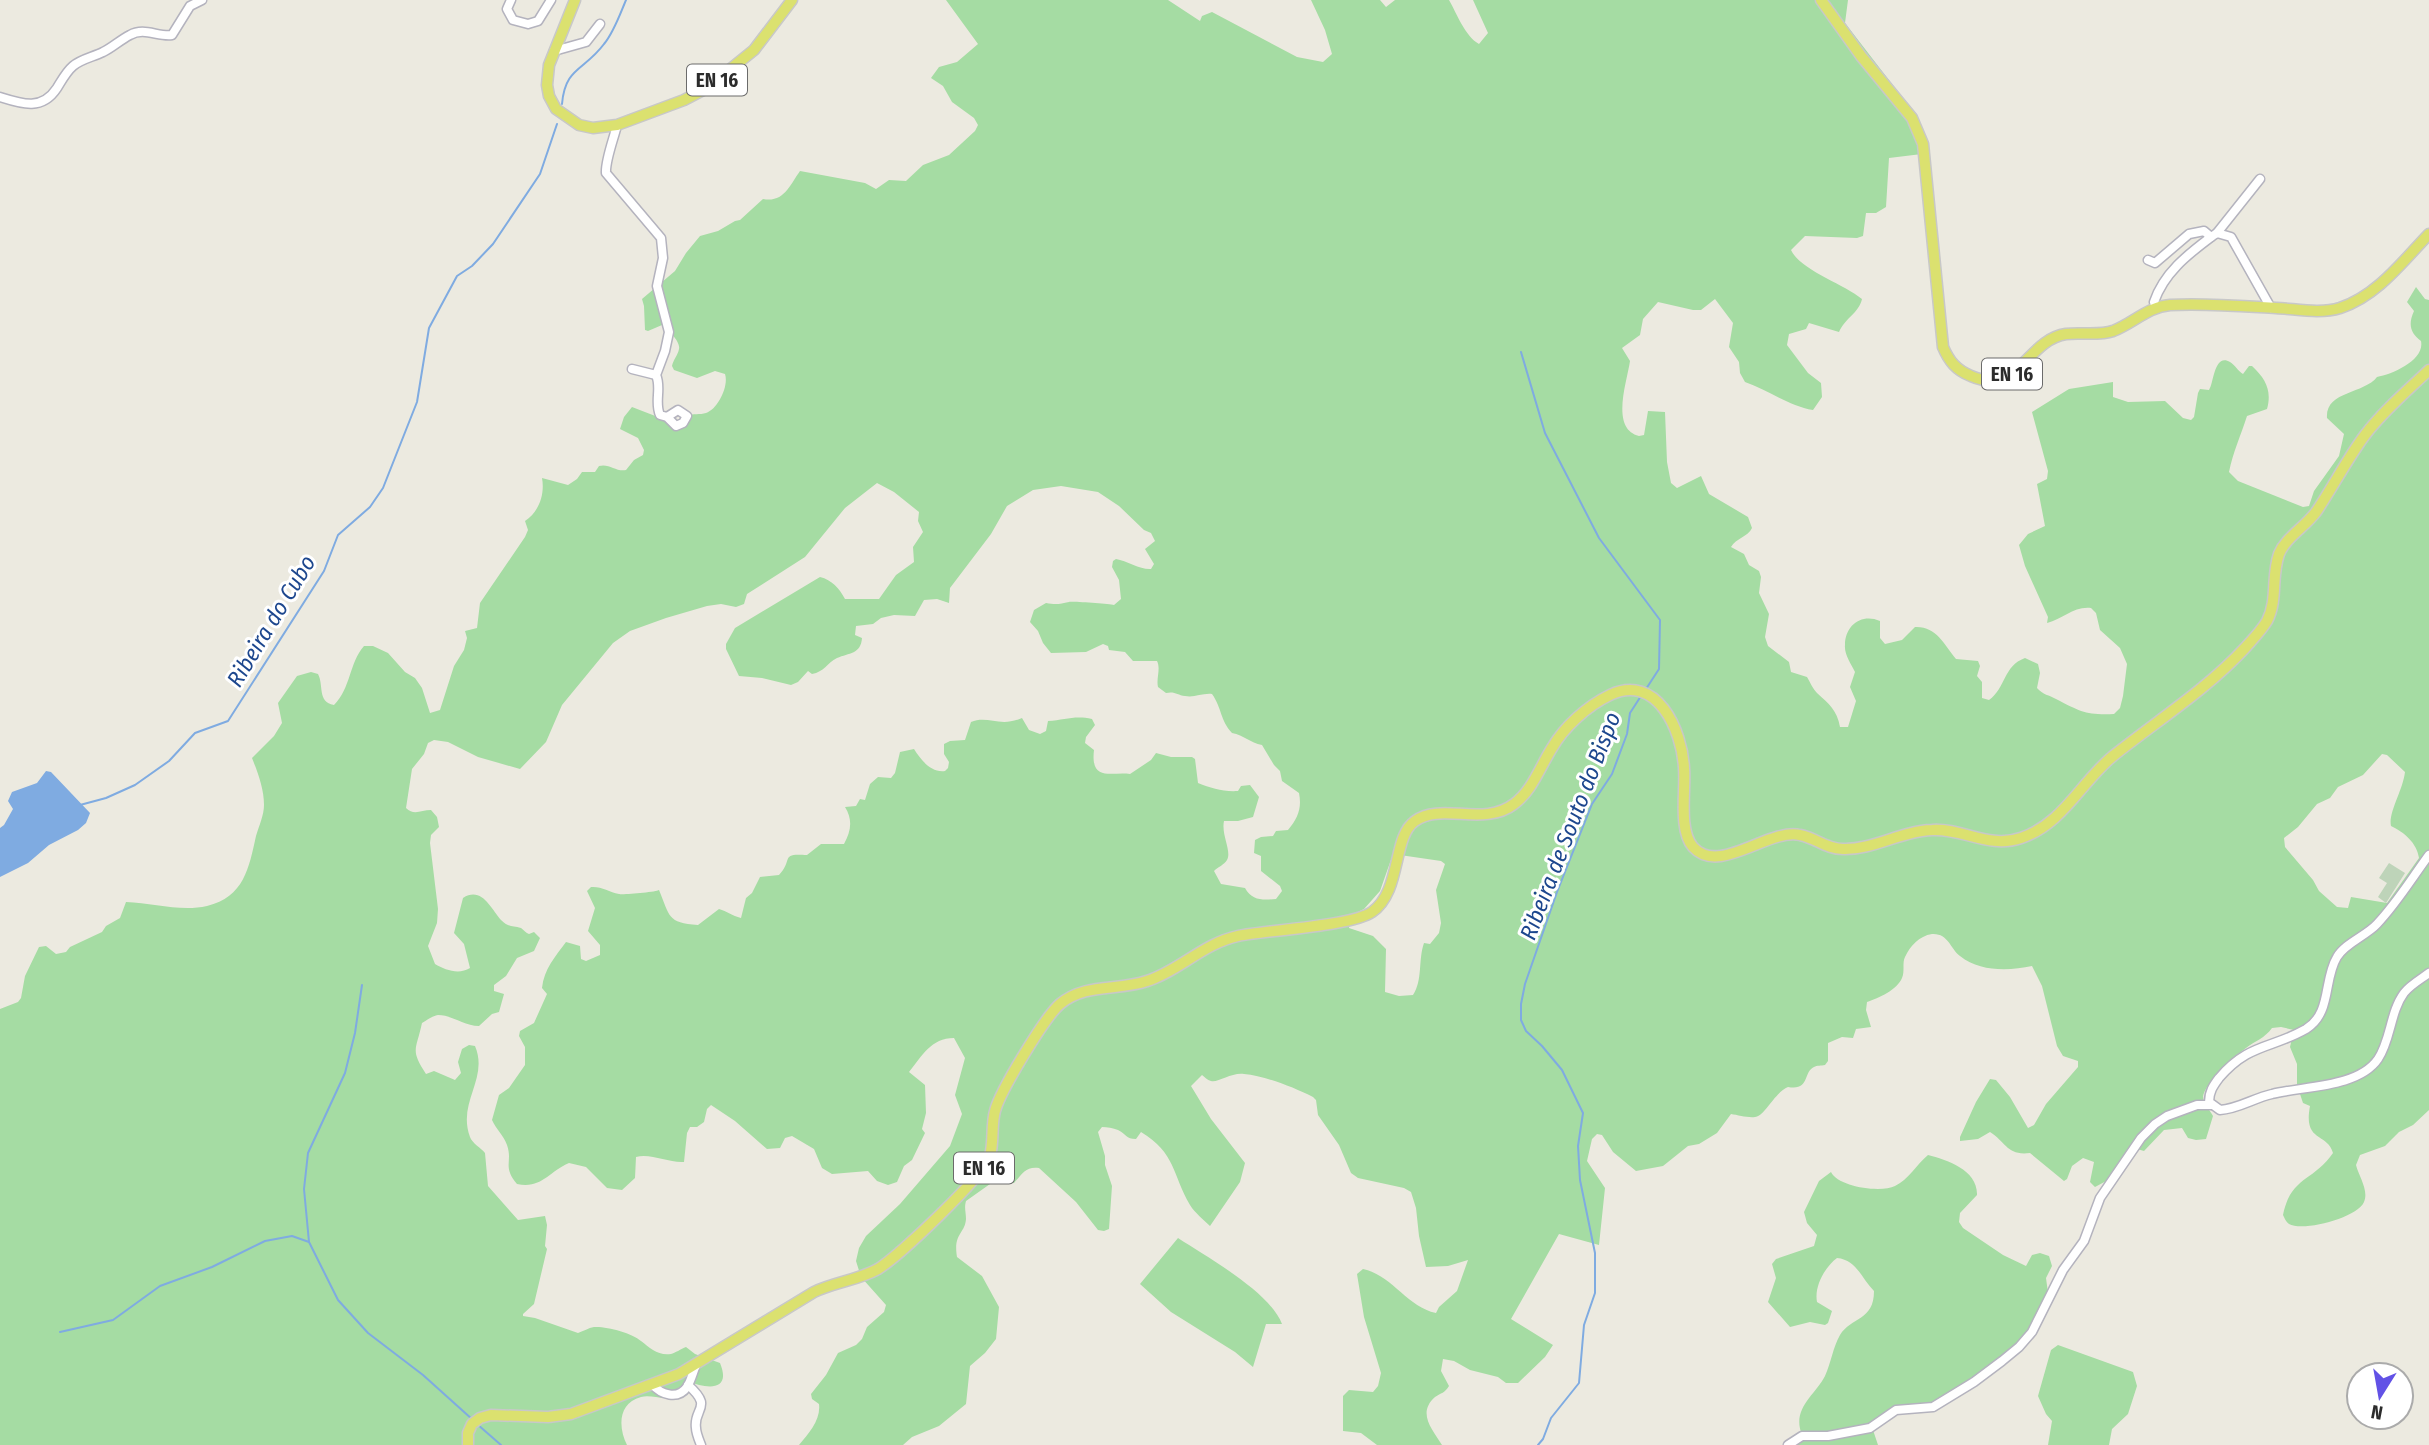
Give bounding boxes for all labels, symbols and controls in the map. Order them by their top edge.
road number: EN 16 [687,64,747,96]
road number: EN 16 [1982,358,2042,390]
water label: Ribeira do Cubo [221,550,321,692]
water label: Ribeira de Souto do Bispo [1514,708,1626,944]
road number: EN 16 [954,1152,1014,1184]
north arrow [2345,1361,2415,1431]
text: N [2369,1400,2385,1425]

